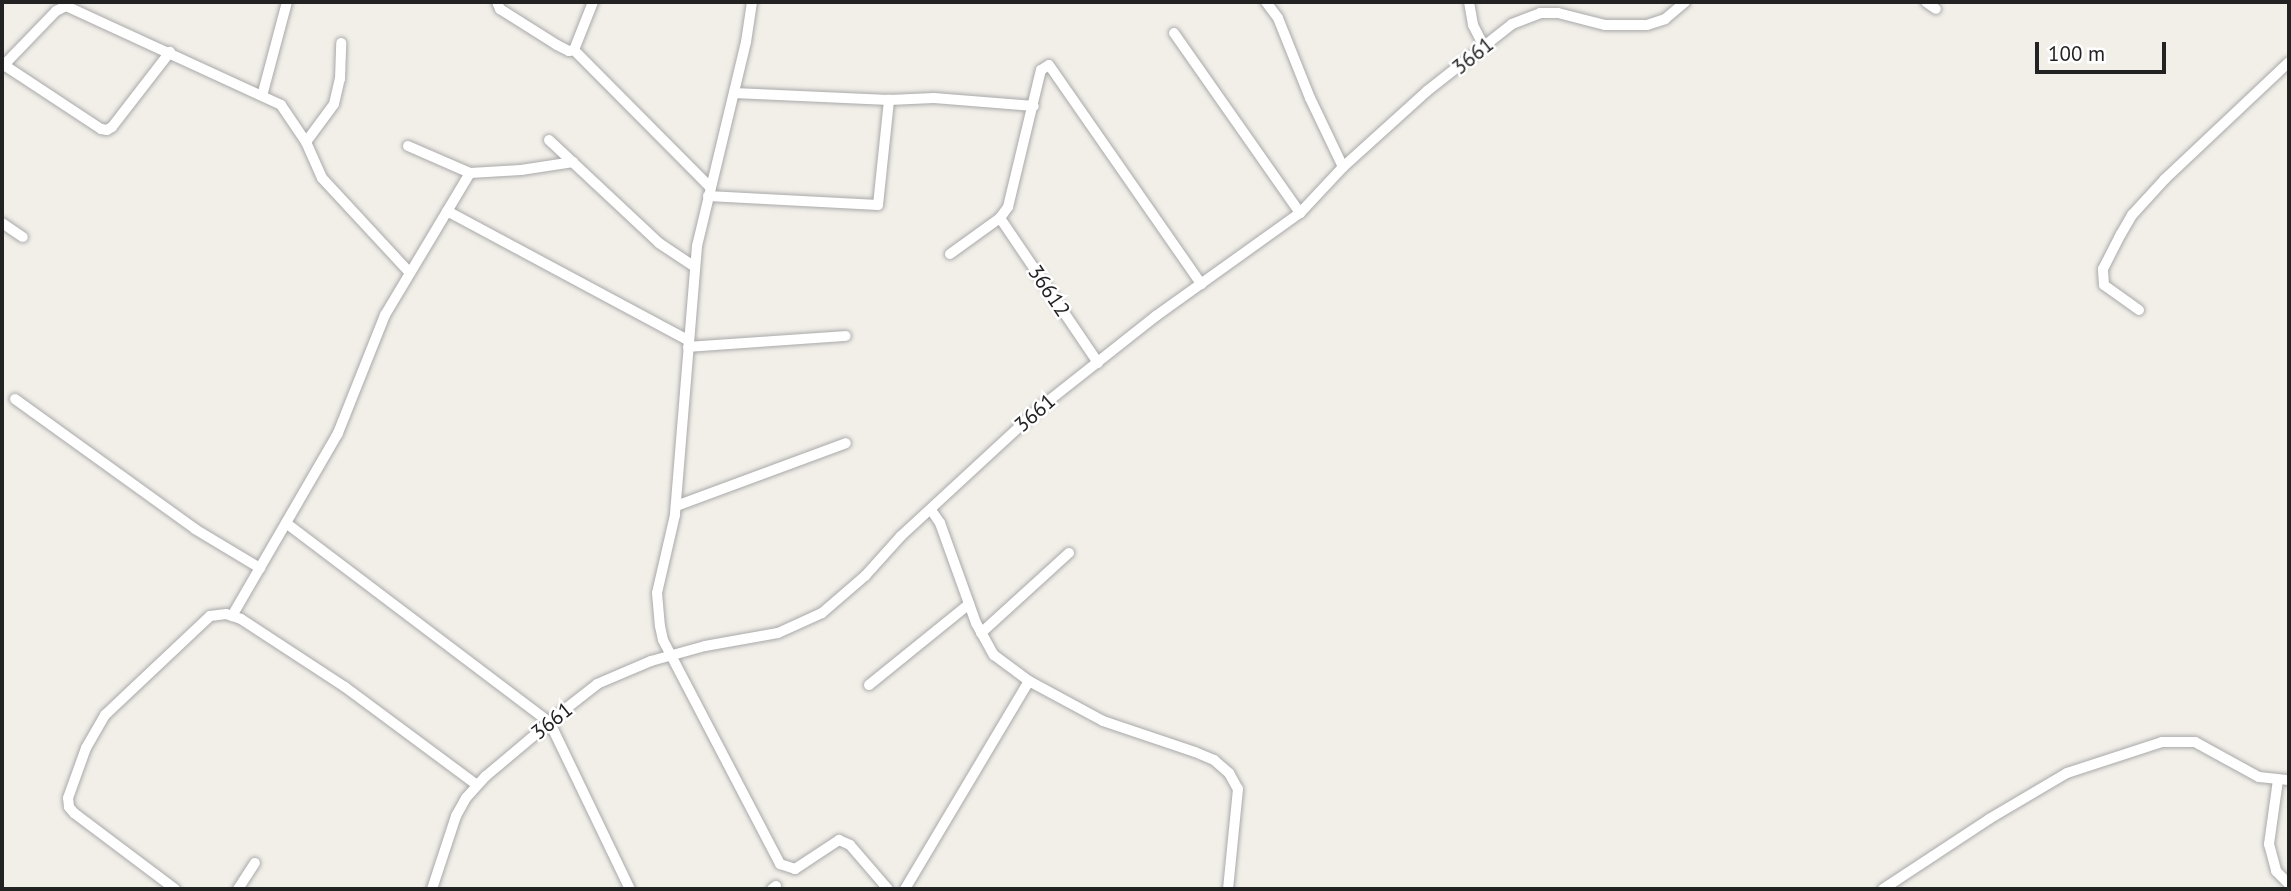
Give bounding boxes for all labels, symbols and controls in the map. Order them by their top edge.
scale bar [2039,28,2170,72]
street label: 3661 [1447,32,1499,80]
text: 100 m [2048,40,2105,67]
street label: 36612 [1023,260,1075,322]
street label: 3661 [1009,388,1061,438]
street label: 3661 [526,697,578,745]

